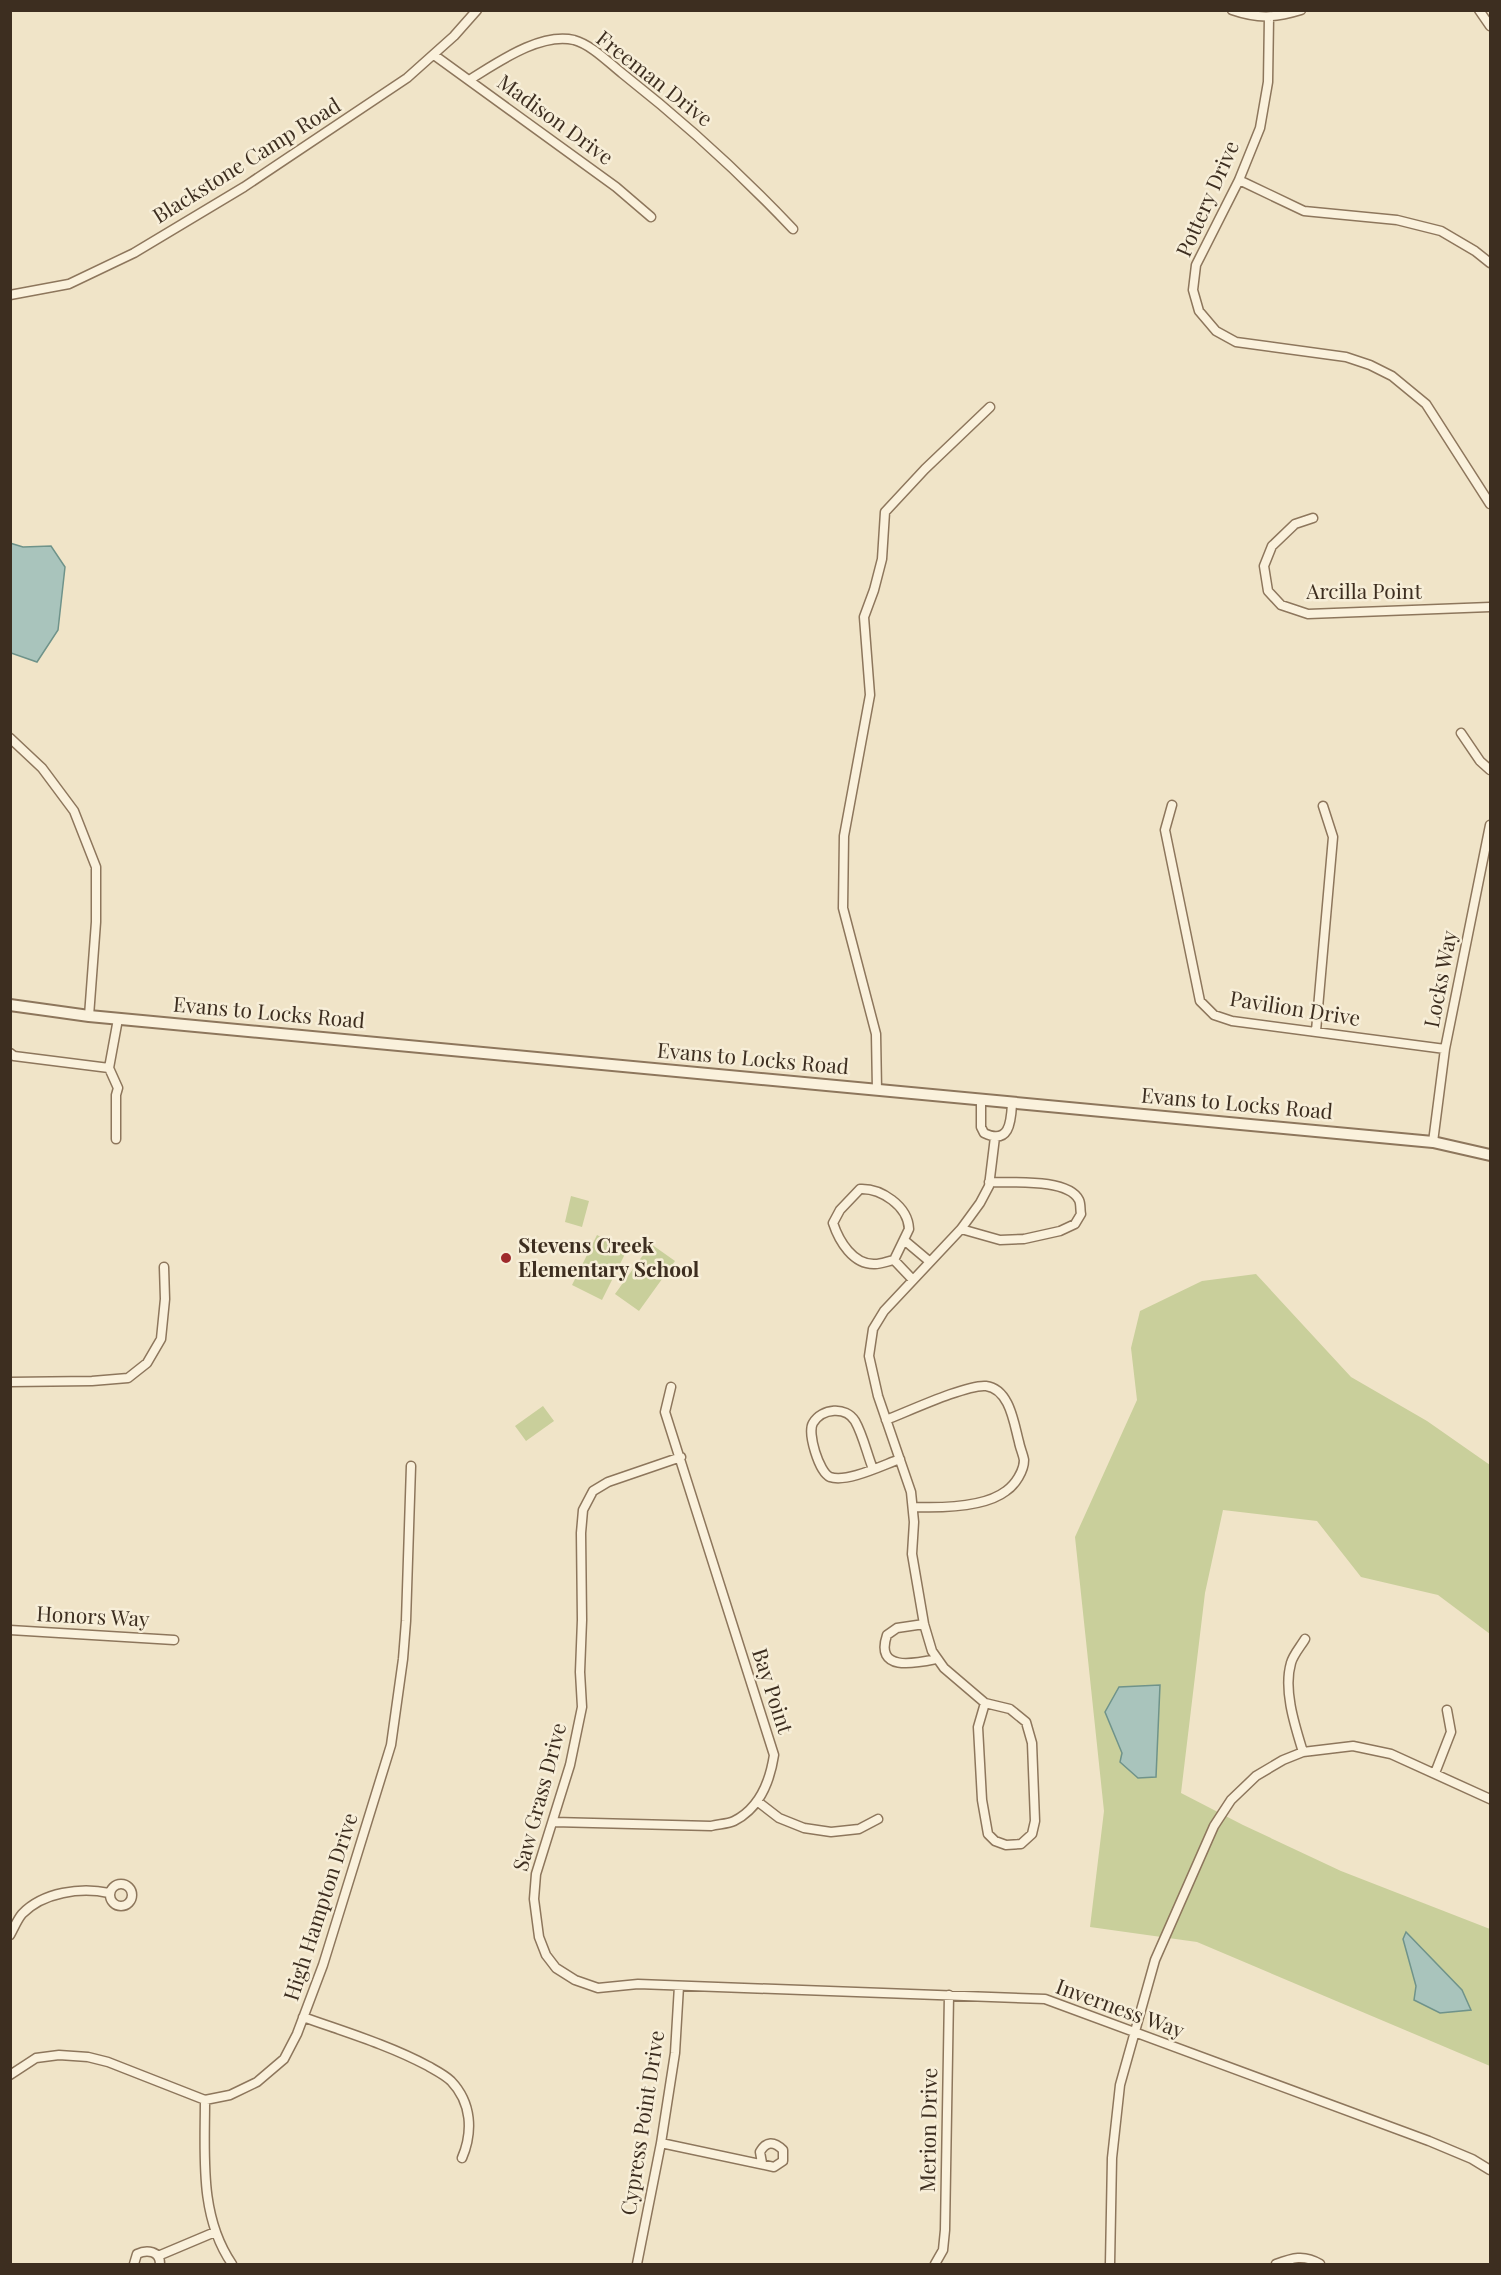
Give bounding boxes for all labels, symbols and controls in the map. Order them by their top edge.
street label: Freeman Drive [591,23,719,132]
street label: Madison Drive [493,67,620,170]
street label: Blackstone Camp Road [147,90,345,229]
street label: Pottery Drive [1168,136,1244,261]
street label: Arcilla Point [1305,576,1422,604]
street label: Locks Way [1416,927,1462,1030]
street label: Pavilion Drive [1228,983,1363,1031]
street label: Evans to Locks Road [172,989,366,1033]
street label: Evans to Locks Road [656,1035,850,1079]
street label: Evans to Locks Road [1140,1080,1334,1124]
place label: Stevens Creek Elementary School [518,1230,700,1282]
marker: Stevens Creek Elementary School [499,1251,513,1265]
street label: Honors Way [36,1598,151,1632]
street label: Bay Point [747,1644,801,1737]
street label: Saw Grass Drive [505,1719,571,1874]
street label: High Hampton Drive [276,1809,363,2004]
street label: Inverness Way [1053,1971,1189,2043]
street label: Cypress Point Drive [613,2028,669,2217]
street label: Merion Drive [912,2067,942,2193]

